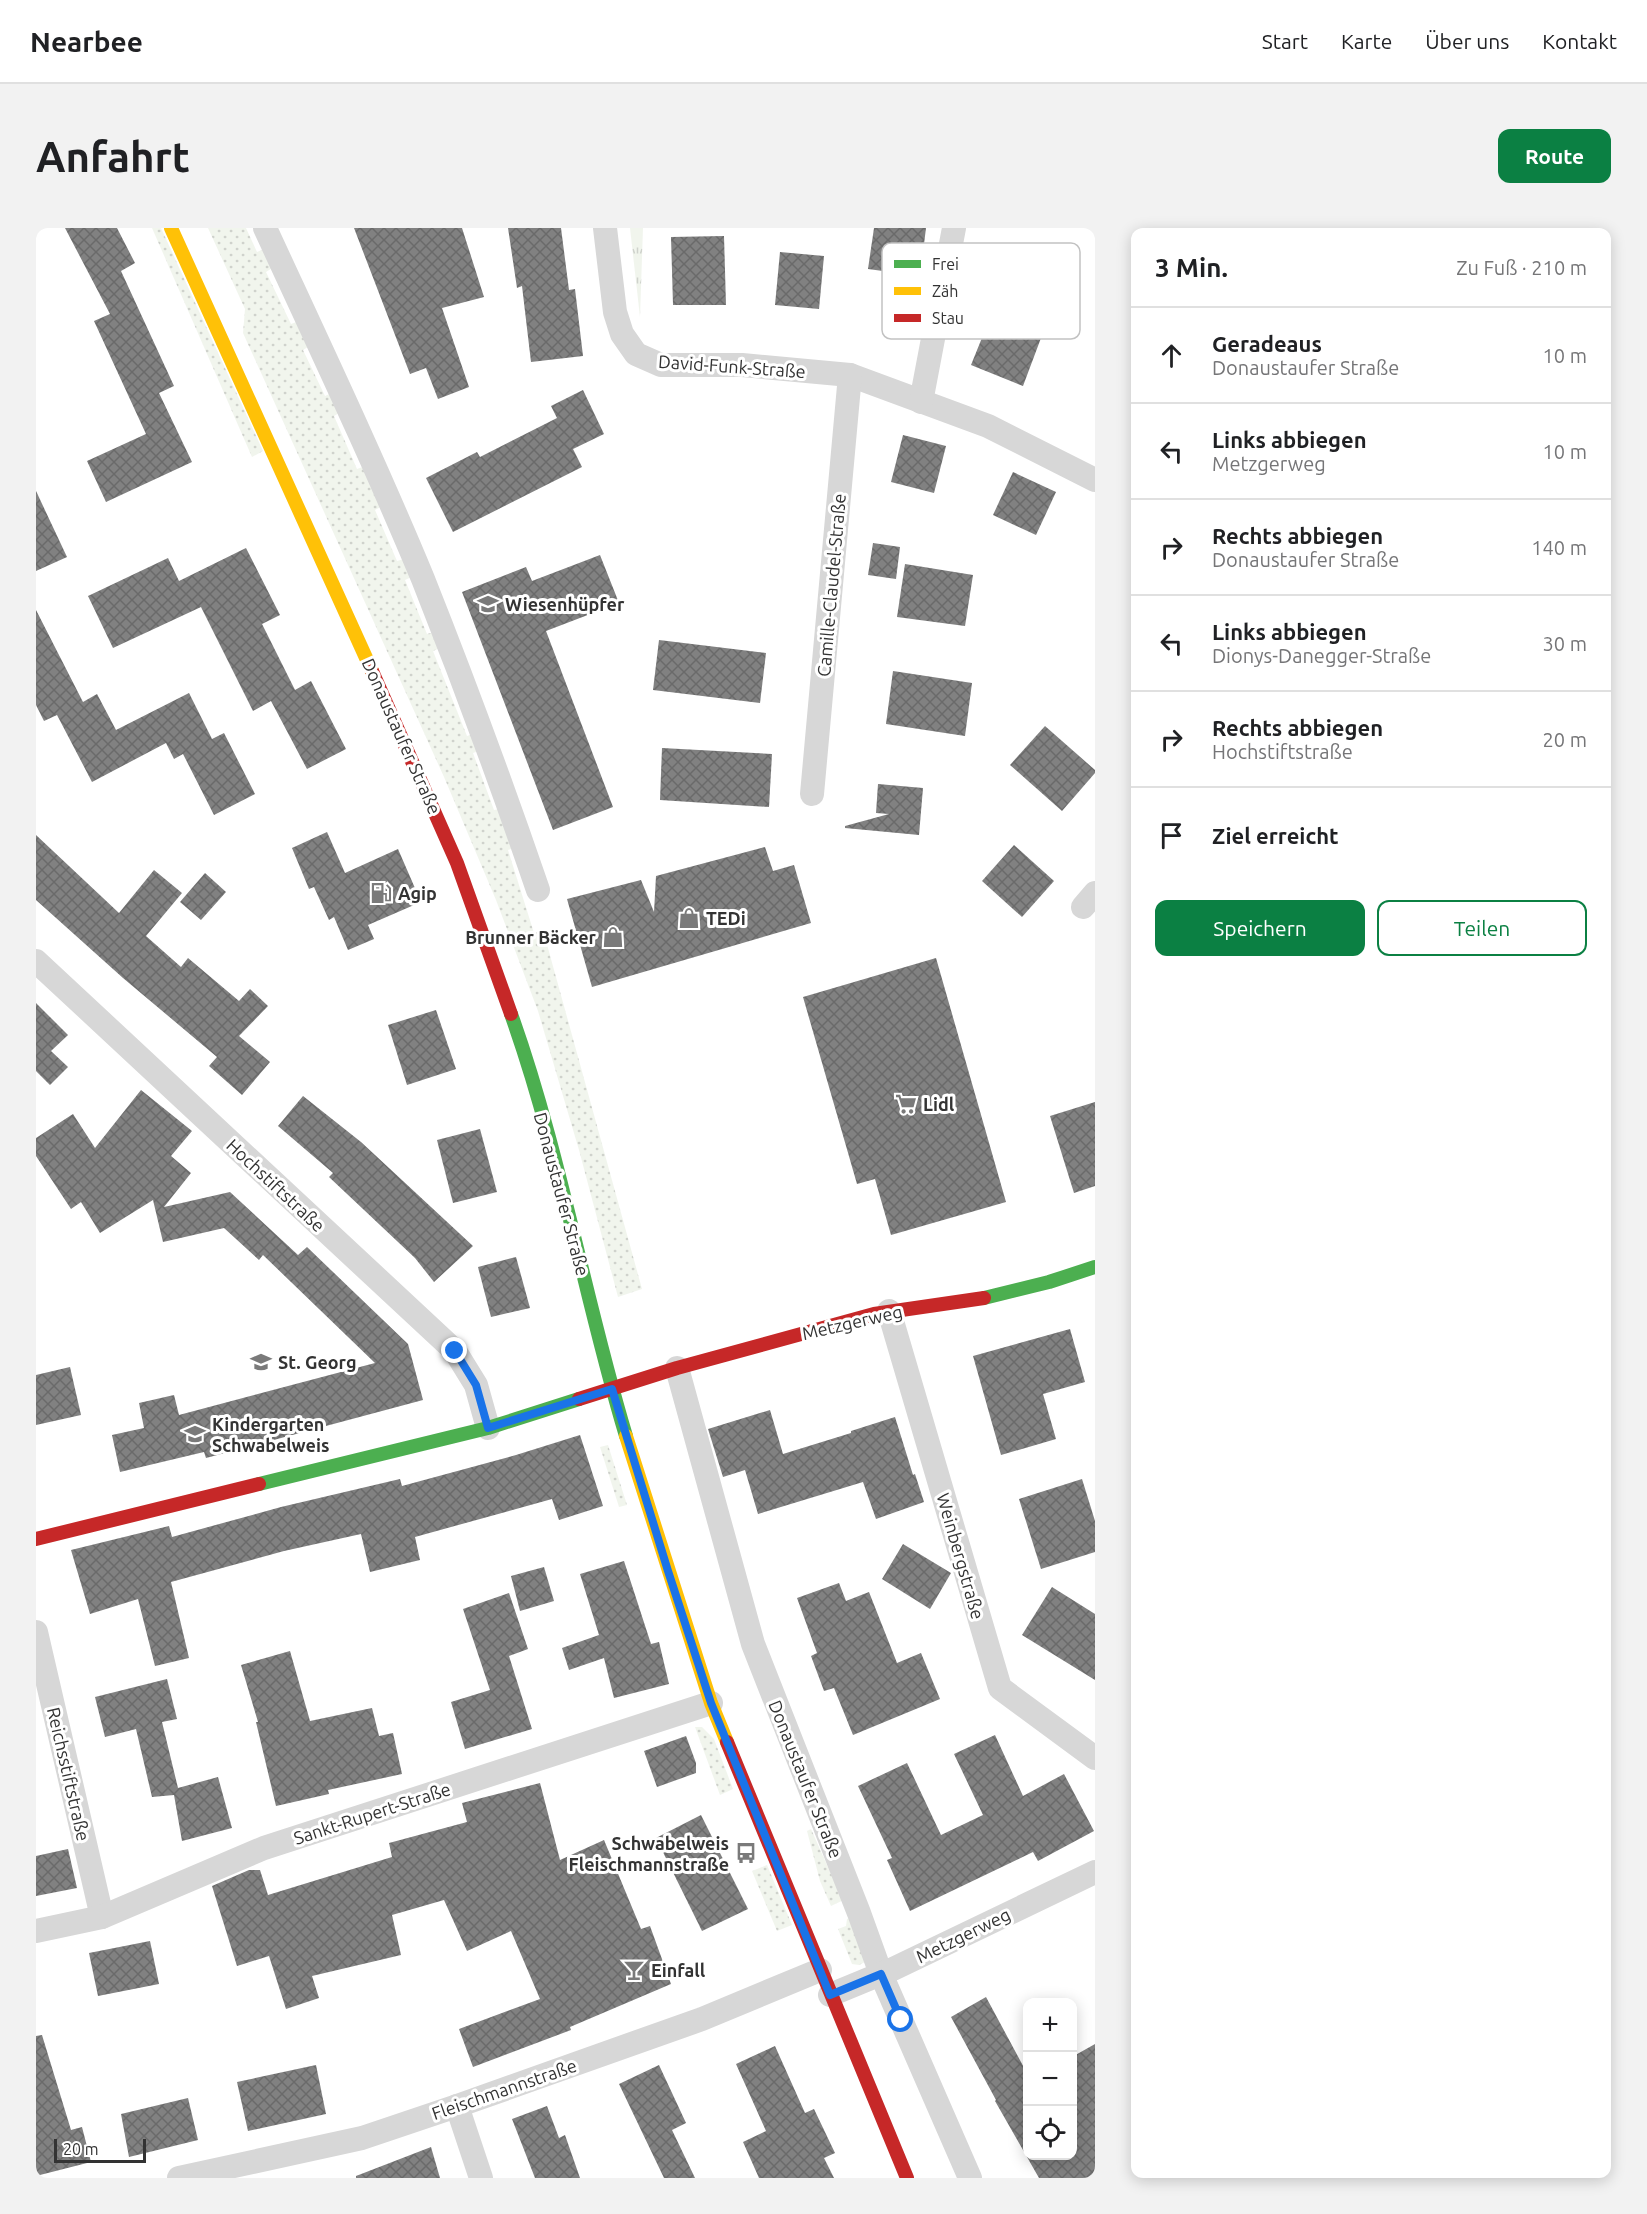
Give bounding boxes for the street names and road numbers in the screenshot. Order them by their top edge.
street label: David-Funk-Straße [658,351,806,381]
street label: Camille-Claudel-Straße [813,493,849,677]
street label: Donaustaufer Straße [359,655,445,817]
street label: Donaustaufer Straße [531,1110,593,1278]
street label: Hochstiftstraße [223,1134,329,1236]
street label: Metzgerweg [800,1301,904,1343]
street label: Weinbergstraße [933,1491,989,1621]
street label: Donaustaufer Straße [765,1697,847,1861]
street label: Reichsstiftstraße [44,1705,94,1843]
street label: Sankt-Rupert-Straße [291,1778,453,1848]
street label: Metzgerweg [913,1904,1013,1966]
street label: Fleischmannstraße [429,2055,579,2123]

